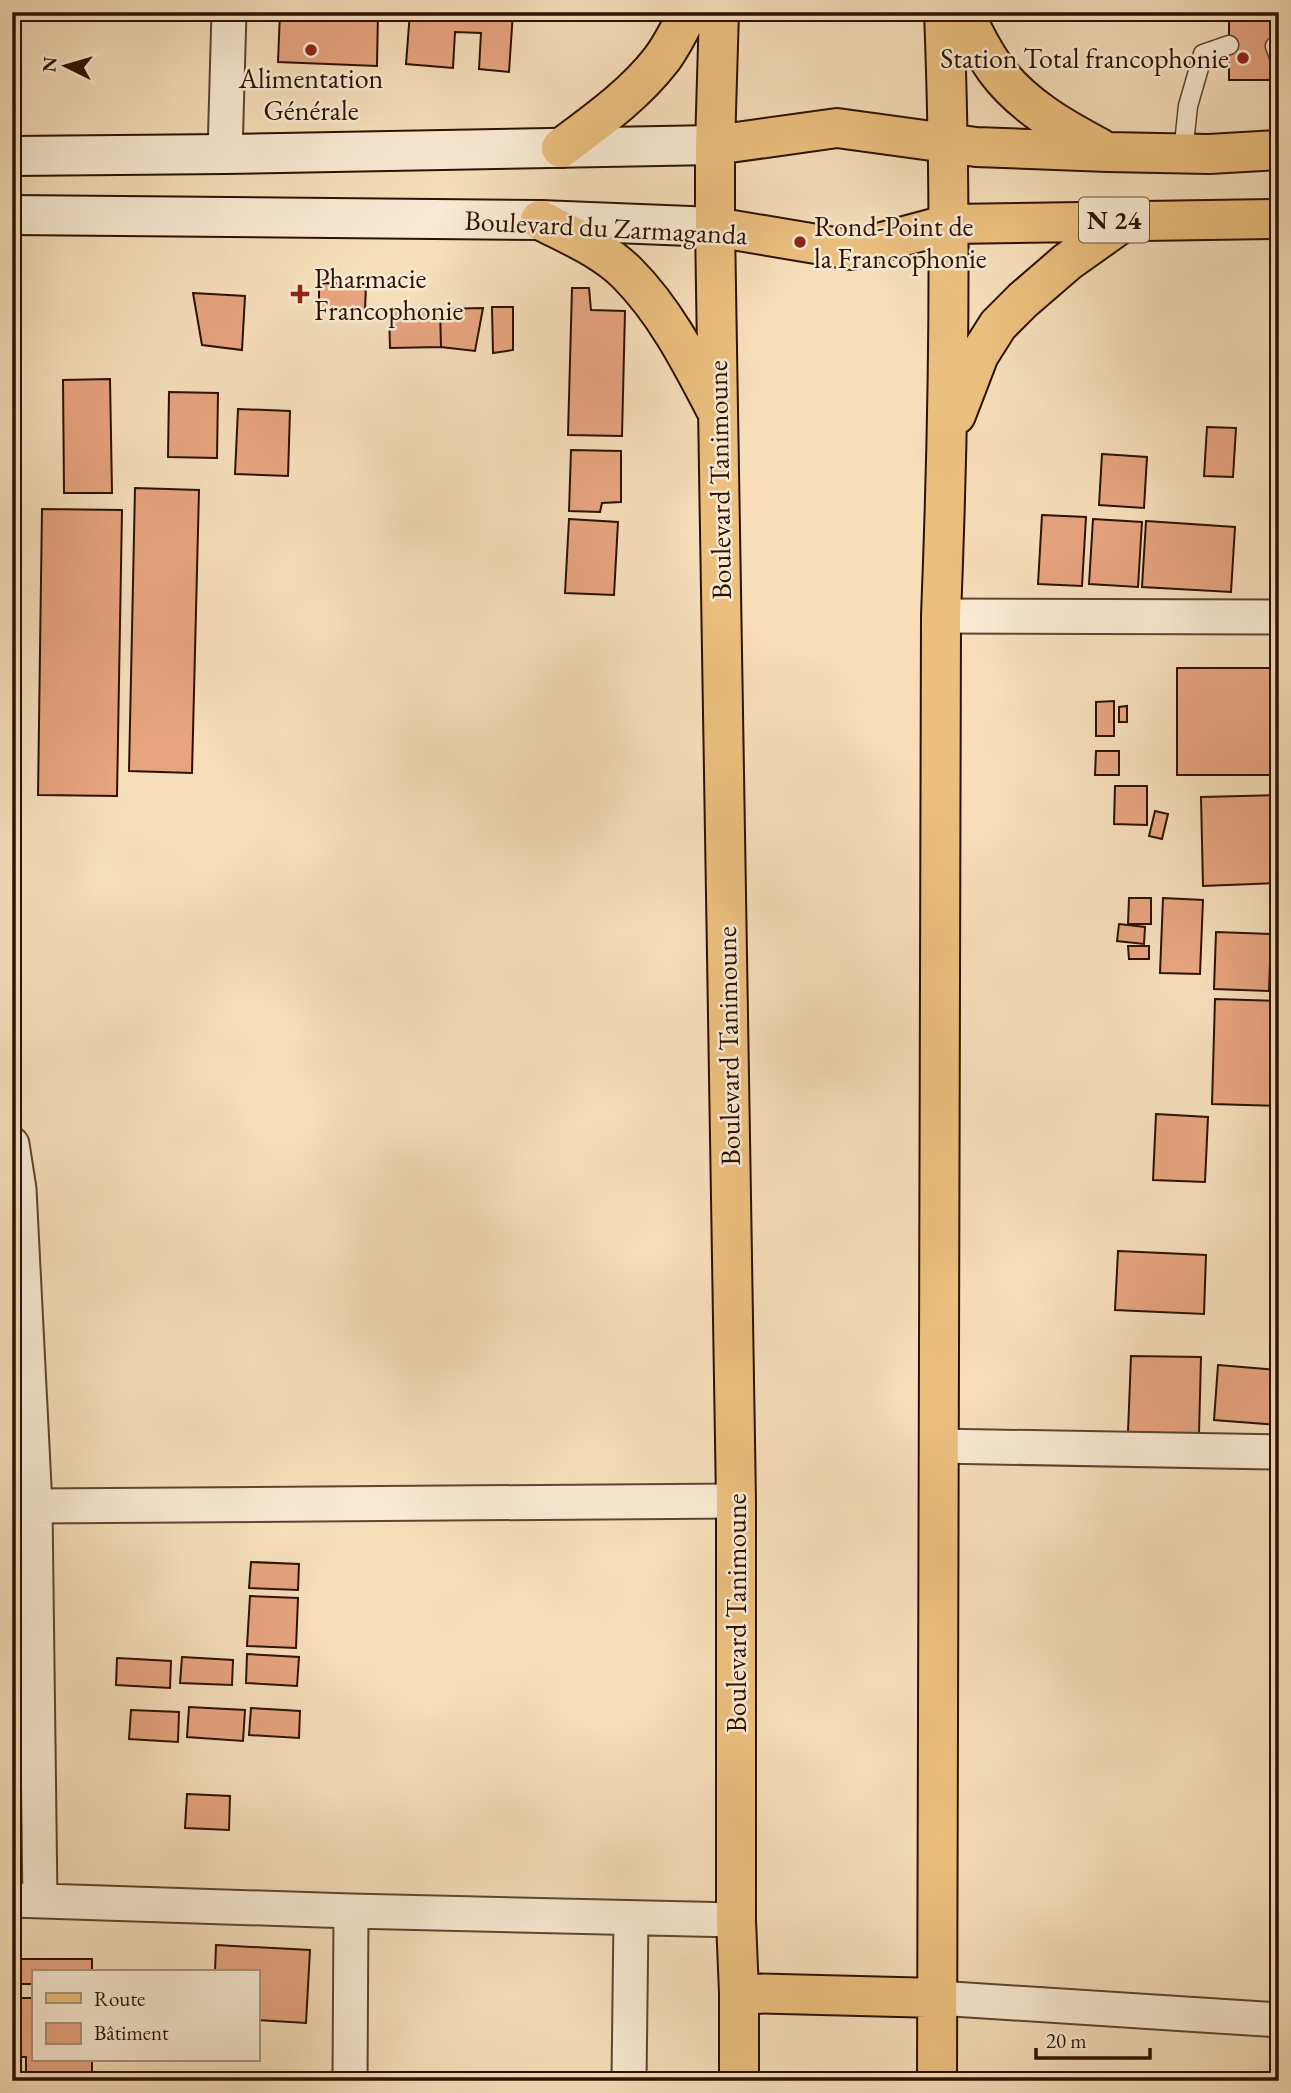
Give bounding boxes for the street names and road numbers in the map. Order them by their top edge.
road number: N 24 [1079,197,1149,242]
street label: Boulevard du Zarmaganda [464,202,749,252]
street label: Boulevard Tanimoune [699,360,739,600]
street label: Boulevard Tanimoune [708,926,748,1166]
street label: Boulevard Tanimoune [718,1493,754,1733]

